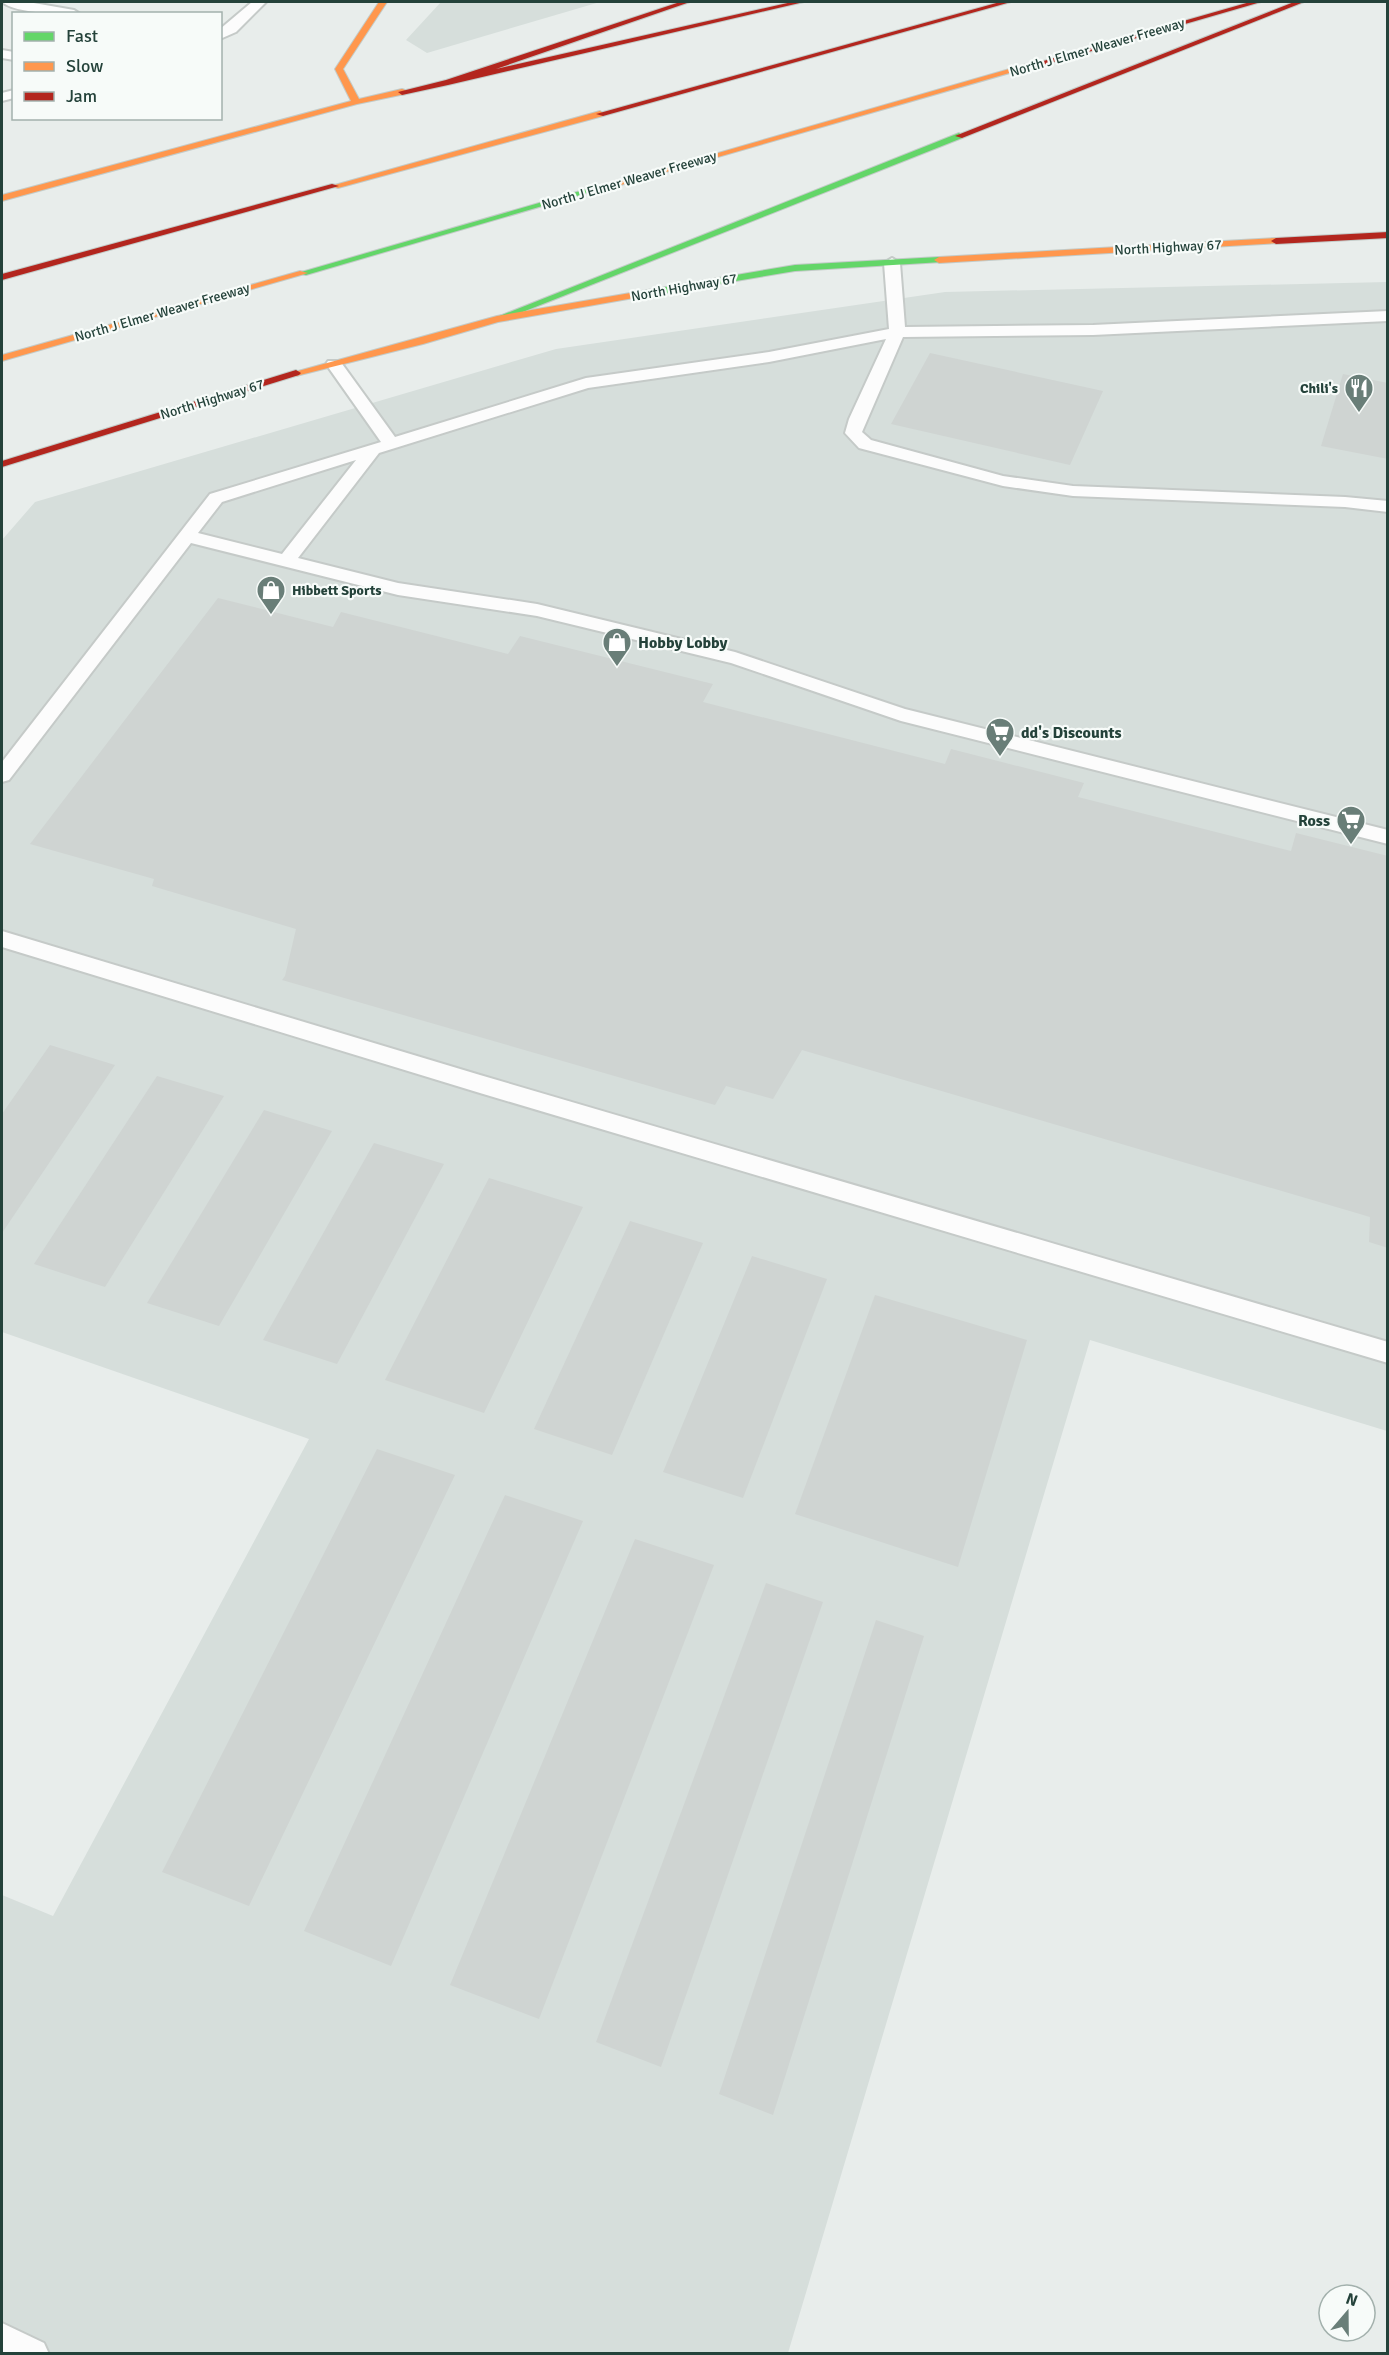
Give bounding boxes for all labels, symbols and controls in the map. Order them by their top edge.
legend [12,12,222,120]
street label: North J Elmer Weaver Freeway [1008,14,1187,81]
text: Fast [66,25,98,47]
text: Slow [66,55,103,77]
text: Jam [66,85,97,107]
street label: North J Elmer Weaver Freeway [540,147,719,214]
street label: North Highway 67 [1114,236,1222,259]
street label: North Highway 67 [630,270,739,305]
street label: North J Elmer Weaver Freeway [73,279,252,346]
restaurant icon: Chili's [1343,372,1375,414]
street label: North Highway 67 [158,376,266,423]
place label: Chili's [1300,380,1338,397]
shop icon: Hibbett Sports [255,574,287,616]
place label: Hibbett Sports [292,582,381,599]
shop icon: Hobby Lobby [601,626,633,668]
place label: Hobby Lobby [638,633,728,653]
supermarket icon: dd's Discounts [984,716,1016,758]
place label: dd's Discounts [1021,723,1122,743]
supermarket icon: Ross [1335,804,1367,846]
place label: Ross [1298,811,1330,831]
north arrow [1317,2283,1377,2343]
text: N [1343,2289,1360,2311]

